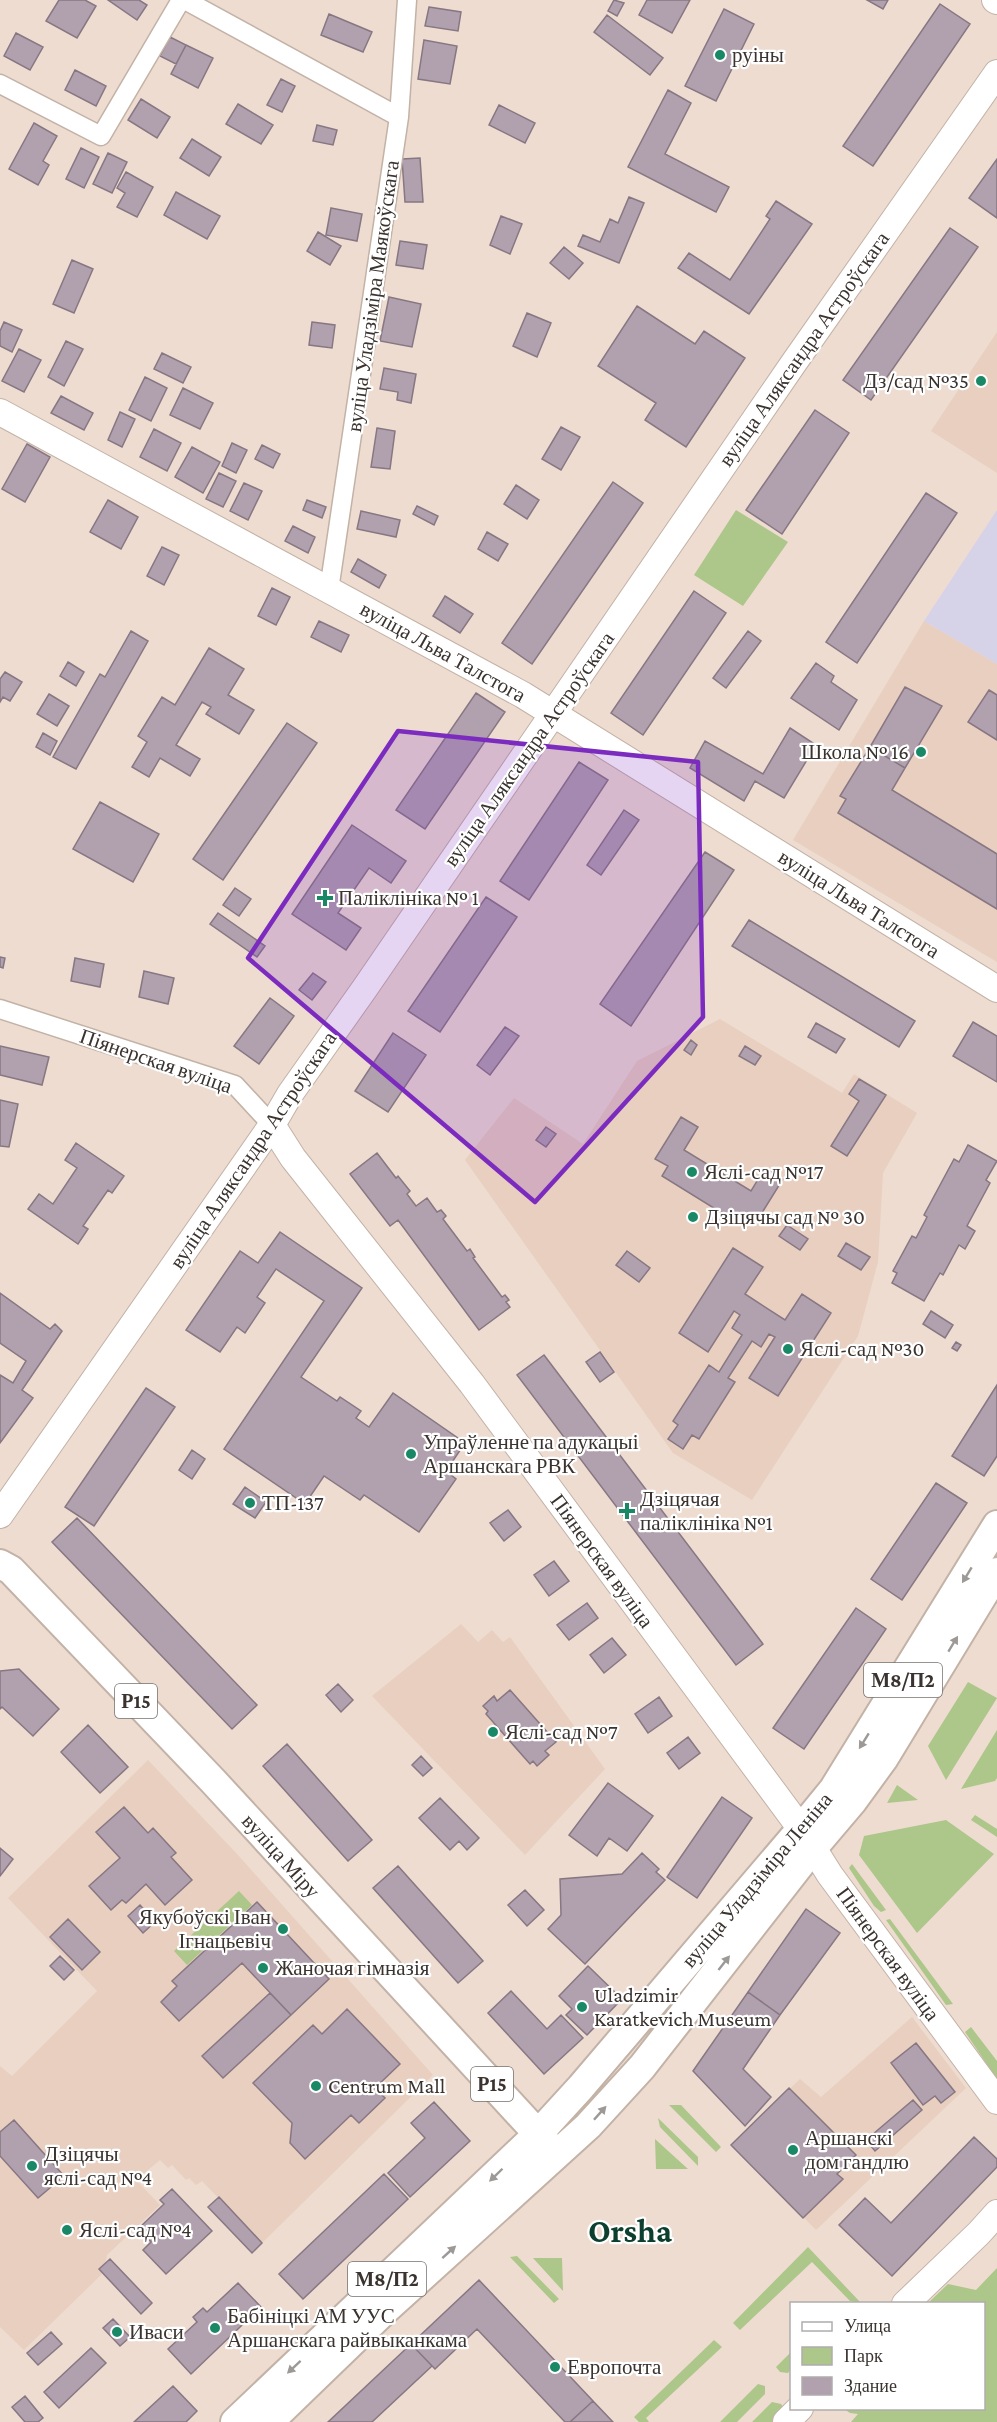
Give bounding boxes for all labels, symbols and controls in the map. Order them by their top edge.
place label: руіны [732,43,784,67]
marker: руіны [713,48,727,62]
street label: вуліца Уладзіміра Маякоўскага [342,158,404,433]
street label: вуліца Аляксандра Астроўскага [714,227,895,471]
place label: Дз/сад №35 [863,369,969,393]
marker: Дз/сад №35 [974,374,988,388]
street label: вуліца Льва Талстога [356,597,530,708]
street label: вуліца Аляксандра Астроўскага [439,627,620,871]
place label: Школа № 16 [801,740,909,764]
marker: Школа № 16 [914,745,928,759]
street label: вуліца Льва Талстога [774,845,944,964]
place label: Паліклініка № 1 [338,886,479,910]
marker: Паліклініка № 1 [316,889,334,907]
street label: Піянерская вуліца [77,1024,236,1099]
street label: вуліца Аляксандра Астроўскага [165,1026,342,1273]
place label: Яслі-сад №17 [704,1160,824,1184]
marker: Яслі-сад №17 [685,1165,699,1179]
place label: Дзіцячы сад № 30 [705,1205,865,1229]
marker: Дзіцячы сад № 30 [686,1210,700,1224]
place label: Яслі-сад №30 [800,1337,924,1361]
marker: Яслі-сад №30 [781,1342,795,1356]
place label: Упраўленне па адукацыі Аршанскага РВК [423,1430,639,1478]
marker: Упраўленне па адукацыі Аршанскага РВК [404,1447,418,1461]
place label: Дзіцячая паліклініка №1 [640,1487,773,1535]
street label: Піянерская вуліца [545,1489,659,1633]
place label: ТП-137 [262,1491,324,1515]
marker: ТП-137 [243,1496,257,1510]
marker: Дзіцячая паліклініка №1 [618,1502,636,1520]
one-way arrow [961,1567,972,1583]
one-way arrow [948,1635,958,1652]
road number: М8/П2 [864,1663,942,1697]
road number: Р15 [115,1684,157,1718]
place label: Яслі-сад №7 [505,1720,618,1744]
marker: Яслі-сад №7 [486,1725,500,1739]
one-way arrow [859,1733,870,1749]
street label: вуліца Уладзіміра Леніна [677,1787,838,1972]
street label: вуліца Міру [237,1809,325,1903]
street label: Піянерская вуліца [831,1882,945,2026]
place label: Якубоўскі Іван Ігнацьевіч [139,1905,271,1953]
marker: Якубоўскі Іван Ігнацьевіч [276,1922,290,1936]
one-way arrow [718,1955,731,1971]
place label: Жаночая гімназія [275,1956,430,1980]
marker: Жаночая гімназія [256,1961,270,1975]
place label: Uladzimir Karatkevich Museum [594,1983,772,2031]
marker: Uladzimir Karatkevich Museum [575,2000,589,2014]
road number: Р15 [471,2067,513,2101]
place label: Centrum Mall [328,2074,445,2098]
marker: Centrum Mall [309,2079,323,2093]
one-way arrow [593,2106,606,2121]
place label: Аршанскі дом гандлю [805,2126,909,2174]
place label: Дзіцячы яслі-сад №4 [44,2142,152,2190]
marker: Аршанскі дом гандлю [786,2143,800,2157]
marker: Дзіцячы яслі-сад №4 [25,2159,39,2173]
one-way arrow [488,2168,503,2182]
district label: Orsha [588,2212,672,2249]
place label: Яслі-сад №4 [79,2218,192,2242]
marker: Яслі-сад №4 [60,2223,74,2237]
one-way arrow [442,2245,457,2259]
road number: М8/П2 [348,2262,426,2296]
legend [790,2302,985,2410]
place label: Бабініцкі АМ УУС Аршанскага райвыканкама [227,2304,468,2352]
text: Улица [844,2316,891,2336]
place label: Иваси [129,2320,184,2344]
marker: Бабініцкі АМ УУС Аршанскага райвыканкама [208,2321,222,2335]
marker: Иваси [110,2325,124,2339]
text: Парк [844,2346,883,2366]
place label: Европочта [567,2355,662,2379]
one-way arrow [286,2360,301,2374]
marker: Европочта [548,2360,562,2374]
text: Здание [844,2376,897,2396]

